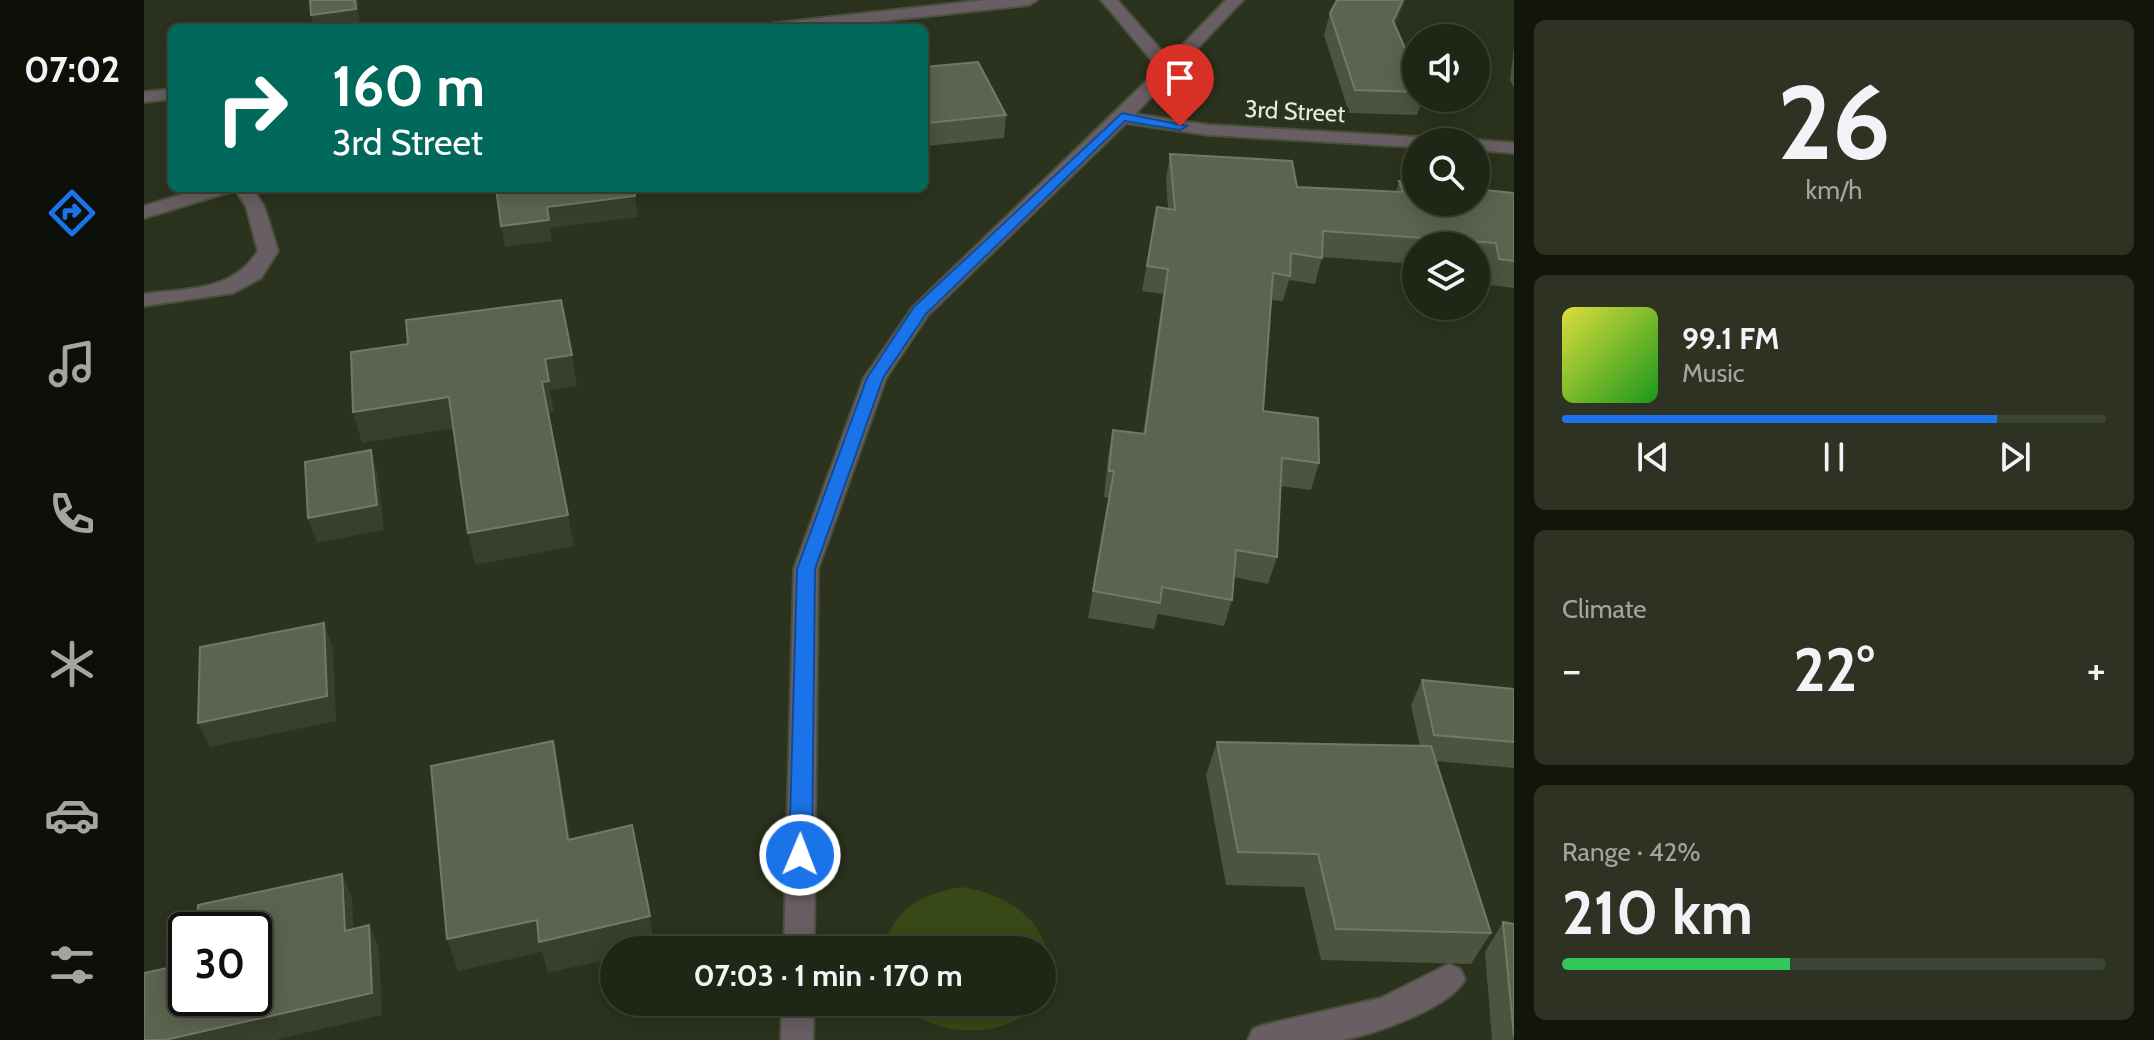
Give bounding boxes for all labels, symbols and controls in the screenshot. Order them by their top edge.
map controls [1402,24,1490,320]
button: sound [1402,24,1490,112]
pin [1146,44,1214,126]
text: 07:02 [24,47,120,91]
text: 160 m [332,52,485,120]
icon: right [200,56,304,160]
icon: arrive [1158,56,1202,100]
text: 26 [1777,59,1891,185]
street label: 3rd Street [1244,94,1346,128]
text: 3rd Street [332,120,483,164]
button: search [1402,128,1490,216]
text: km/h [1806,174,1862,206]
icon: directions [44,185,100,241]
button: layers [1402,232,1490,320]
text: 99.1 FM [1682,320,1779,357]
icon: music [44,336,100,392]
text: Music [1682,357,1745,389]
icon: previous [1631,435,1675,479]
icon: pause [1812,435,1856,479]
icon: next [1993,435,2037,479]
icon: phone [44,486,100,542]
text: Climate [1562,593,1647,625]
text: 22° [1794,633,1874,706]
icon: climate [44,636,100,692]
text: − [1562,643,1581,696]
text: + [2087,643,2106,696]
icon: car [44,787,100,843]
position arrow [758,813,842,897]
text: Range · 42% [1562,836,1701,868]
text: 210 km [1562,876,1753,949]
speed limit sign: 30 [168,912,272,1016]
icon: filters [44,937,100,993]
text: 07:03 · 1 min · 170 m [693,957,963,994]

